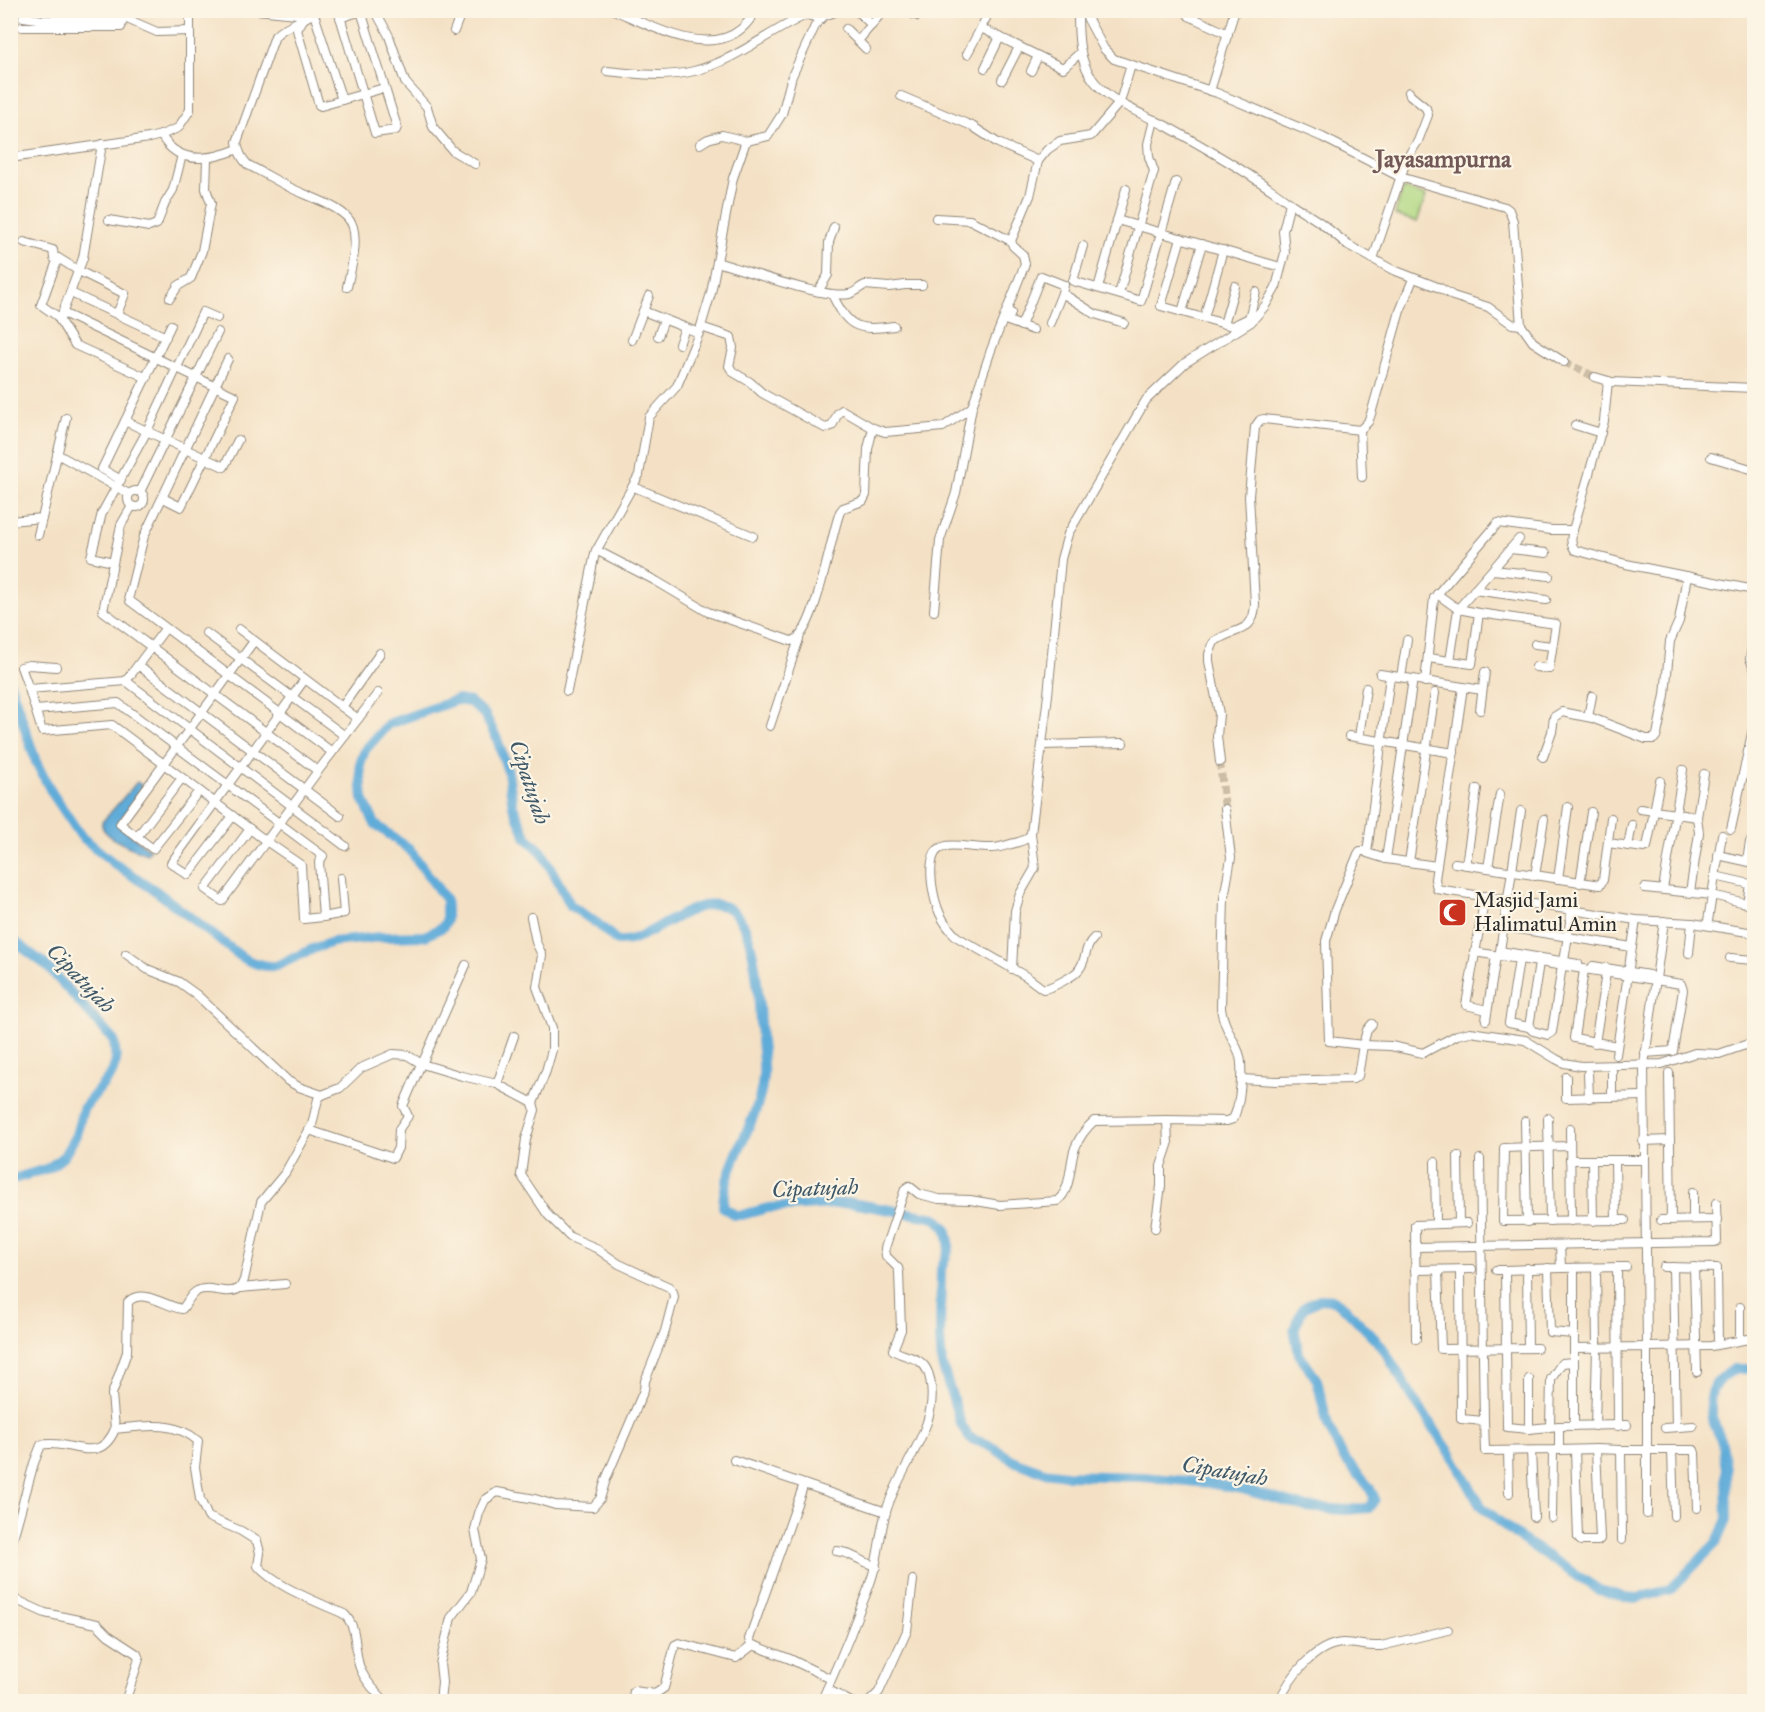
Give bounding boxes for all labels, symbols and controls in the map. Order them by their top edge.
district label: Jayasampurna [1372,144,1512,174]
water label: Cipatujah [504,737,556,828]
place label: Masjid Jami Halimatul Amin [1474,887,1617,937]
mosque icon: Masjid Jami Halimatul Amin [1437,896,1469,928]
water label: Cipatujah [41,937,121,1019]
water label: Cipatujah [771,1173,859,1203]
water label: Cipatujah [1180,1450,1270,1492]

